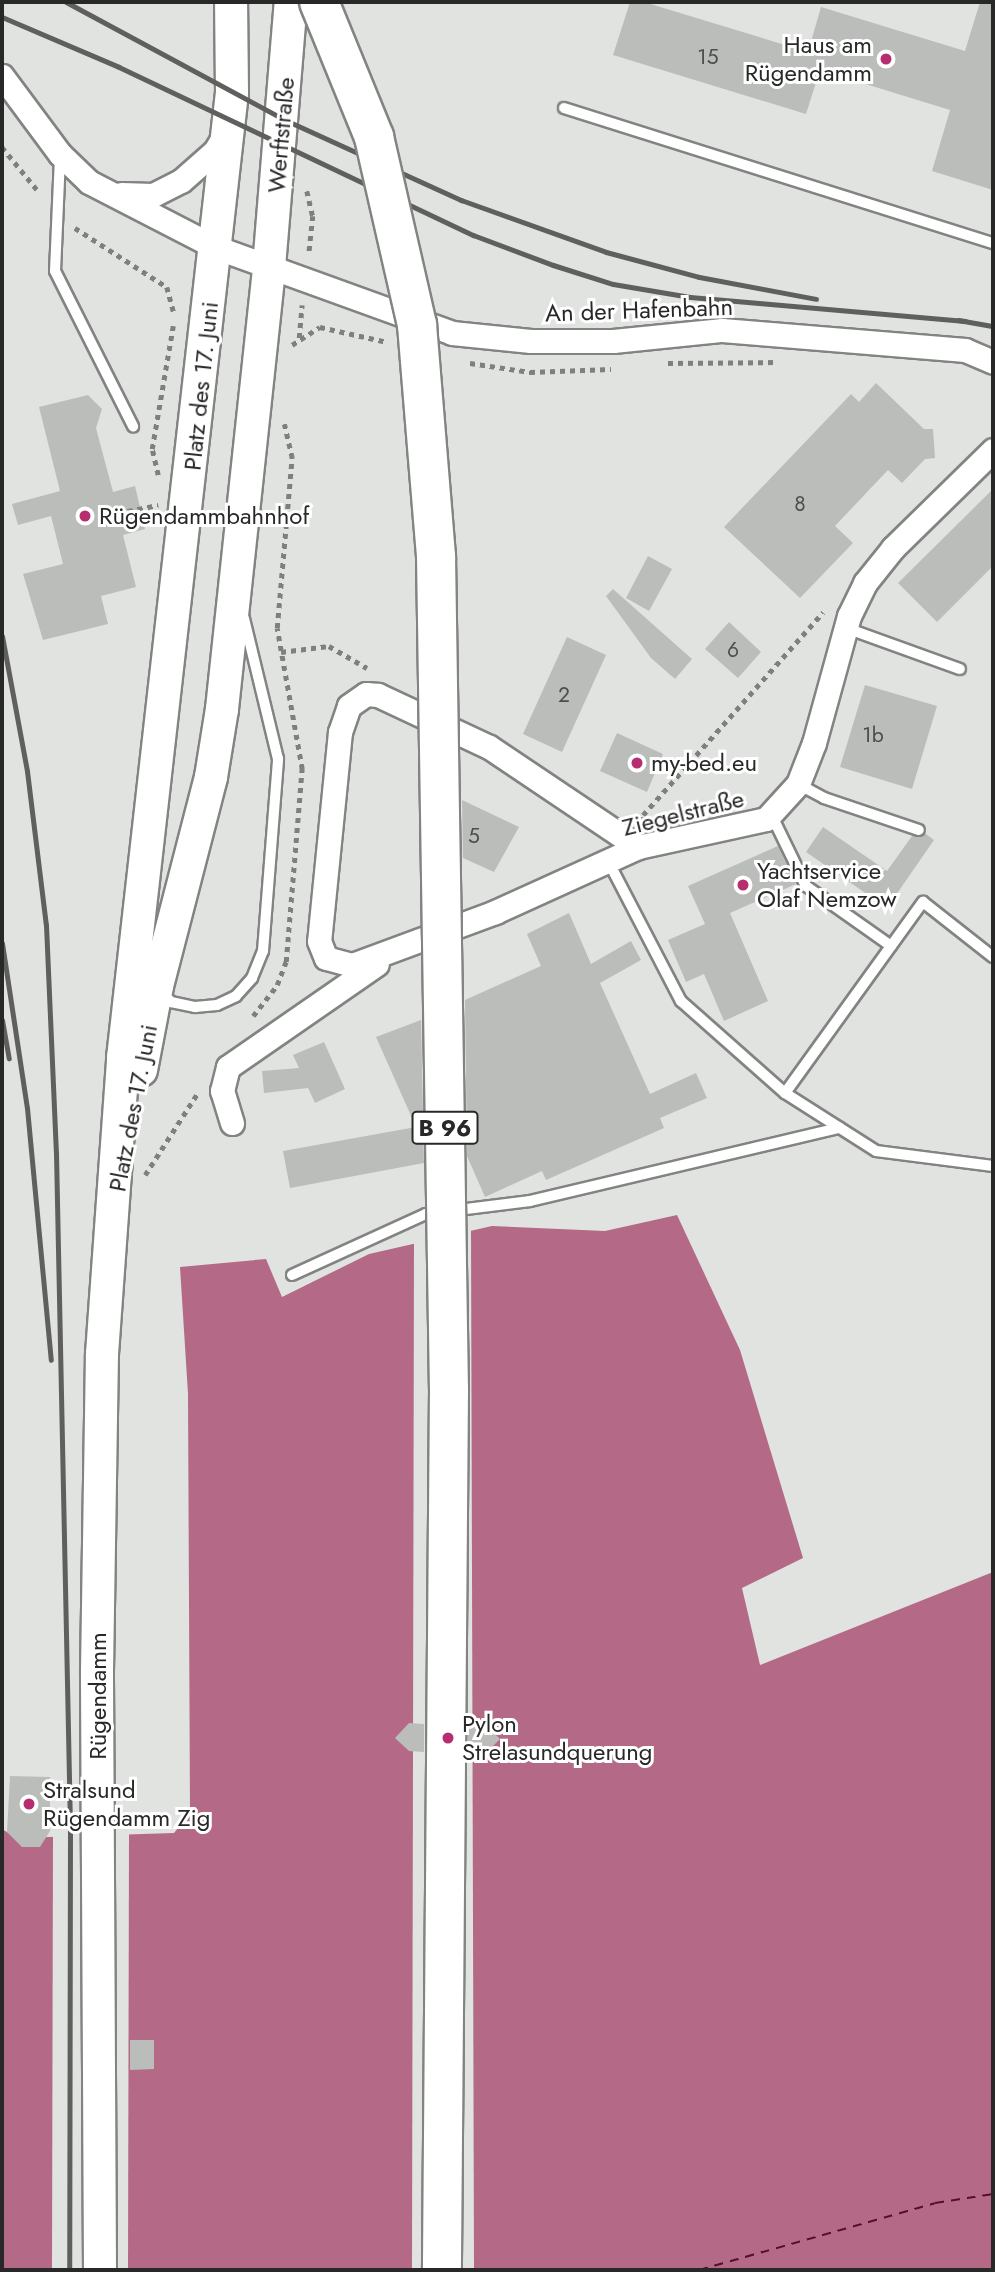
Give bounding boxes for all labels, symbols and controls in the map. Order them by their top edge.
place label: Haus am Rügendamm [745,31,872,87]
house number: 15 [697,44,719,70]
marker: Haus am Rügendamm [878,51,894,67]
street label: Werftstraße [262,76,300,194]
street label: An der Hafenbahn [545,292,733,328]
street label: Platz des 17. Juni [178,300,224,472]
house number: 8 [794,491,806,517]
place label: Rügendammbahnhof [99,502,309,530]
marker: Rügendammbahnhof [77,508,93,524]
house number: 6 [727,637,739,663]
house number: 2 [558,682,570,708]
house number: 1b [862,722,884,748]
place label: my-bed.eu [651,749,757,777]
marker: my-bed.eu [629,755,645,771]
street label: Ziegelstraße [619,784,747,842]
house number: 5 [468,823,480,849]
place label: Yachtservice Olaf Nemzow [757,857,897,913]
marker: Yachtservice Olaf Nemzow [735,877,751,893]
street label: Platz des 17. Juni [103,1022,163,1194]
road number: B 96 [410,1108,480,1148]
street label: Rügendamm [84,1632,112,1760]
place label: Pylon Strelasundquerung [462,1710,653,1766]
marker: Pylon Strelasundquerung [440,1730,456,1746]
place label: Stralsund Rügendamm Zig [43,1776,211,1832]
marker: Stralsund Rügendamm Zig [21,1796,37,1812]

